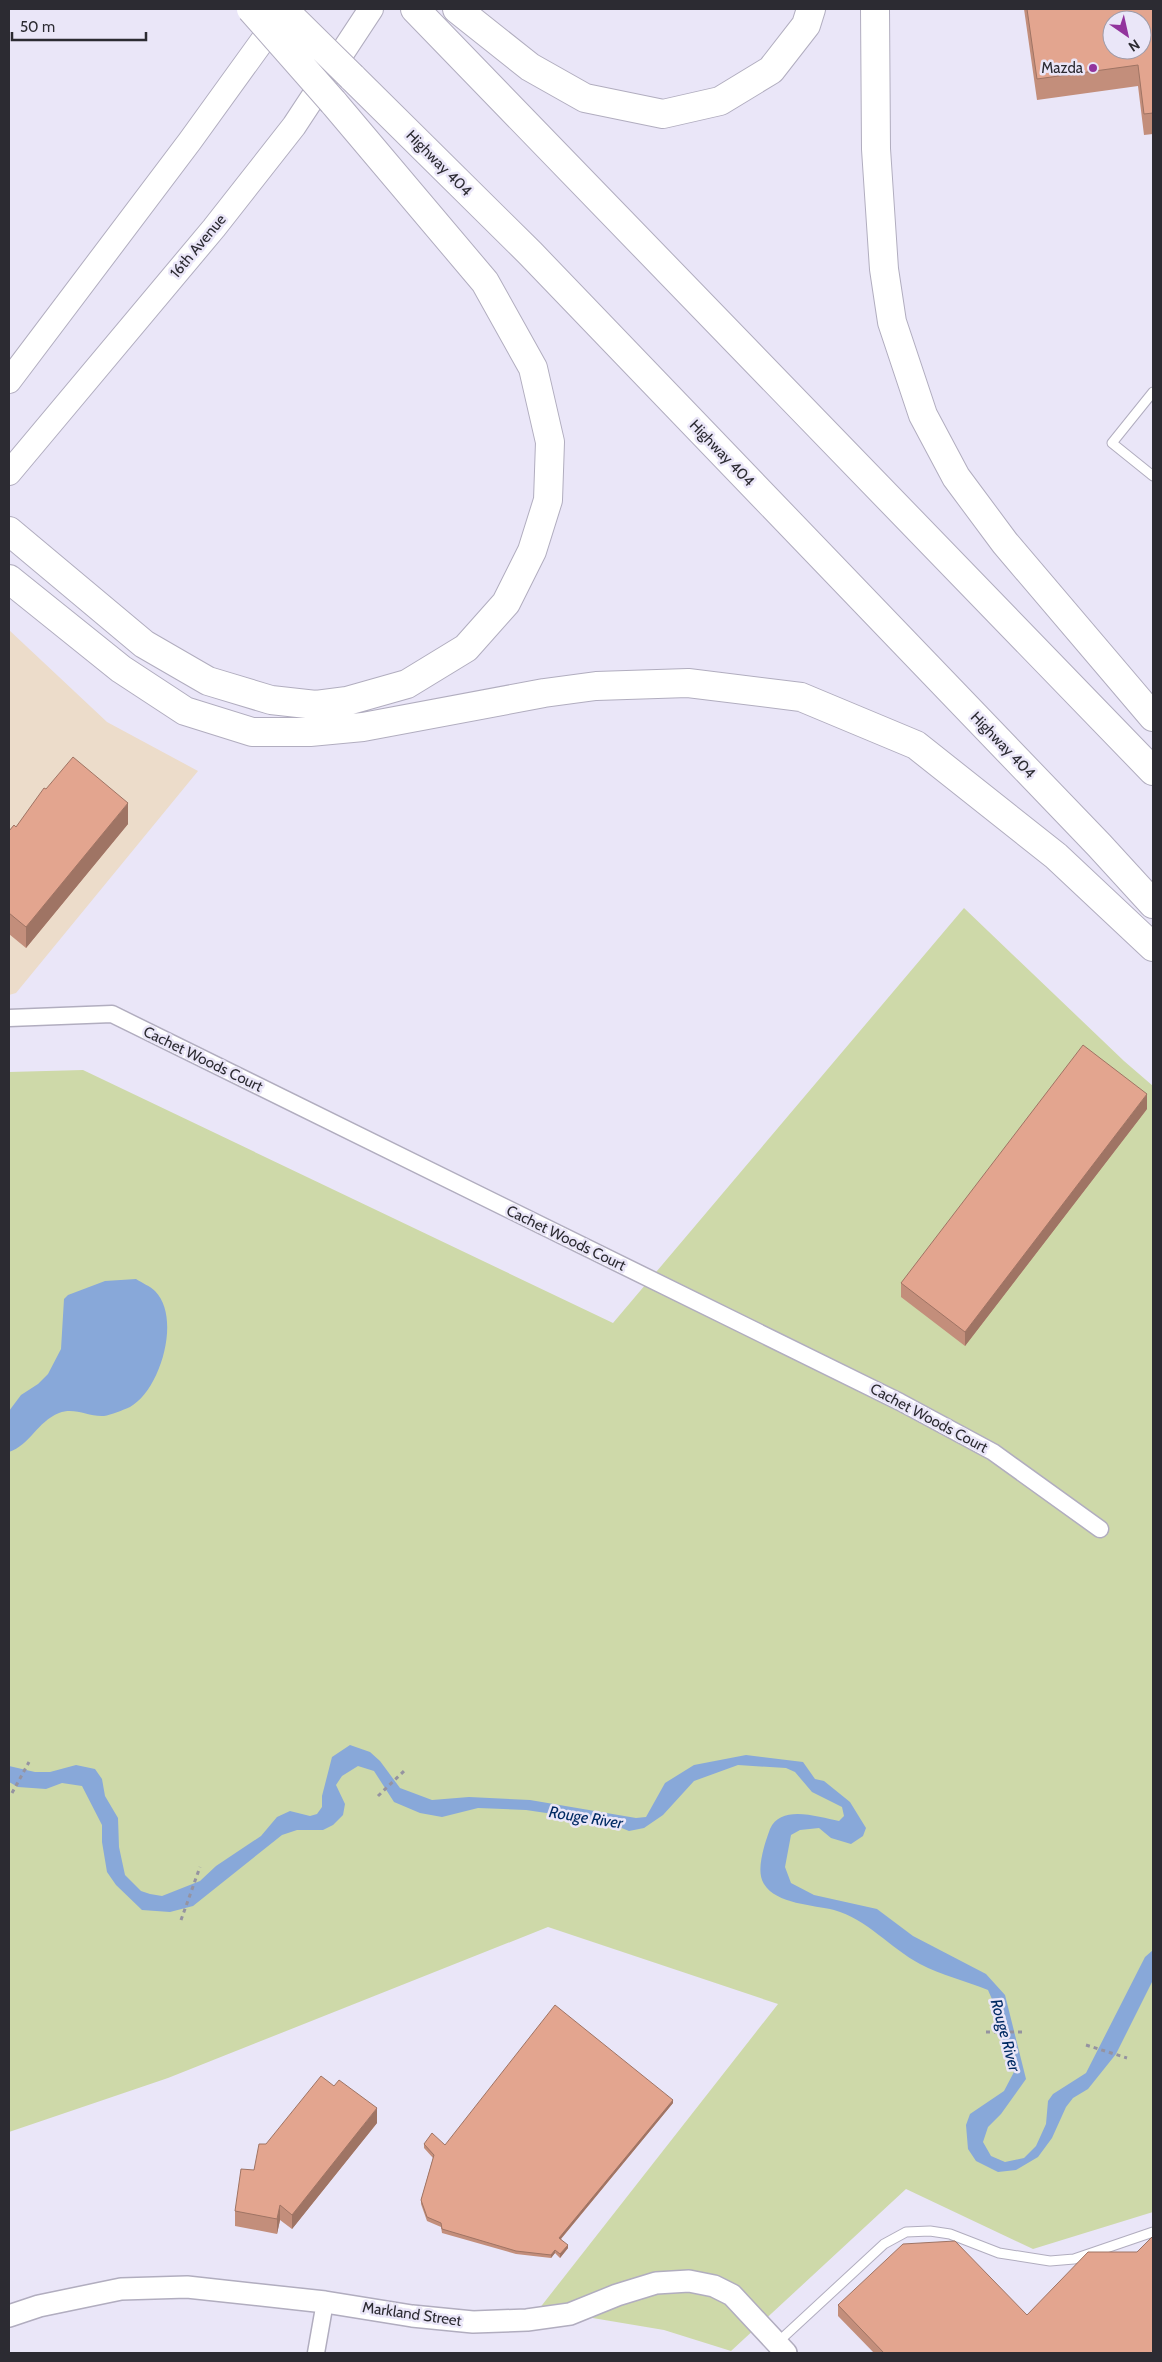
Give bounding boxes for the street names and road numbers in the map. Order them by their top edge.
street label: Highway 404 [402,126,476,200]
street label: 16th Avenue [166,210,230,281]
street label: Highway 404 [686,416,758,490]
street label: Highway 404 [967,708,1039,782]
street label: Cachet Woods Court [140,1022,266,1096]
street label: Cachet Woods Court [503,1201,629,1275]
street label: Cachet Woods Court [867,1379,991,1457]
street label: Markland Street [361,2298,463,2330]

